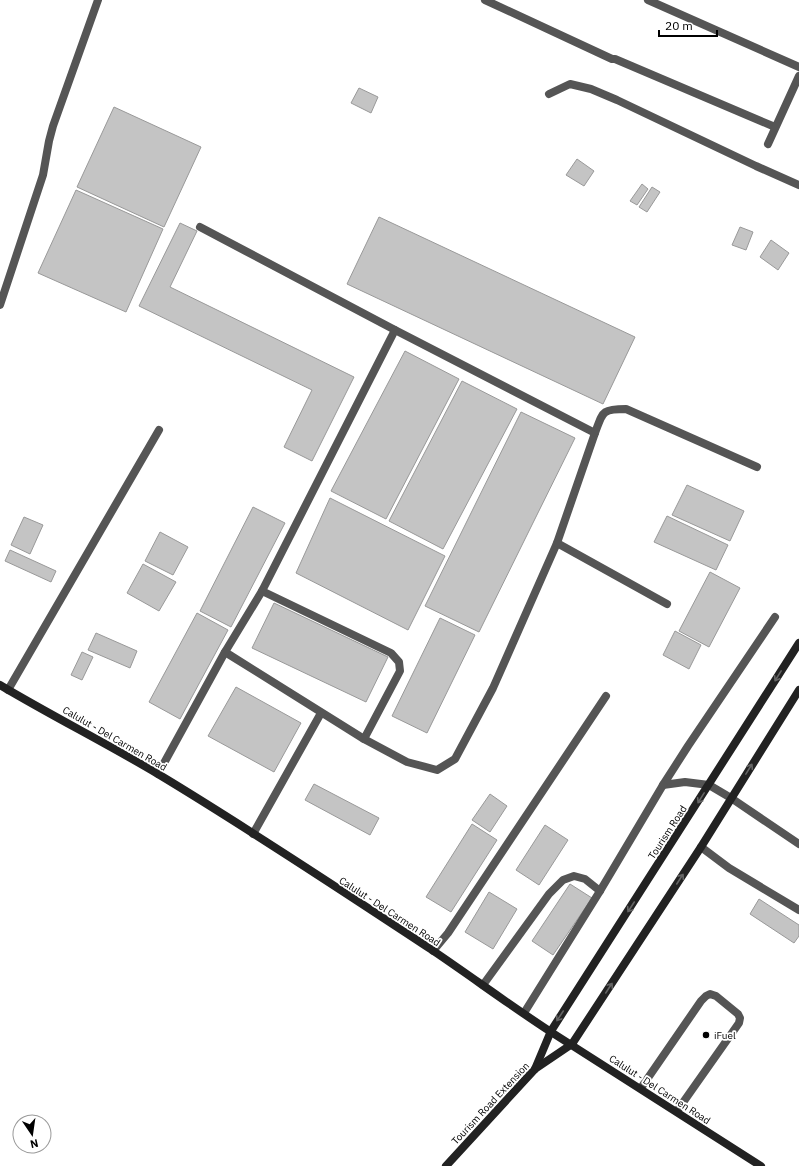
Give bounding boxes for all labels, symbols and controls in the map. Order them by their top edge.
scale bar [659,12,717,38]
text: 20 m [665,18,693,33]
one-way arrow [774,670,782,681]
street label: Calulut - Del Carmen Road [60,703,169,774]
one-way arrow [746,763,754,775]
one-way arrow [697,792,705,803]
street label: Tourism Road [645,803,690,862]
one-way arrow [676,873,684,885]
street label: Calulut - Del Carmen Road [337,874,443,949]
one-way arrow [626,901,634,913]
one-way arrow [605,983,613,994]
one-way arrow [556,1010,564,1021]
place label: iFuel [714,1029,736,1042]
marker: iFuel [701,1030,711,1040]
street label: Calulut - Del Carmen Road [607,1052,713,1127]
street label: Tourism Road Extension [449,1059,532,1147]
north arrow [12,1114,52,1154]
text: N [29,1136,40,1151]

